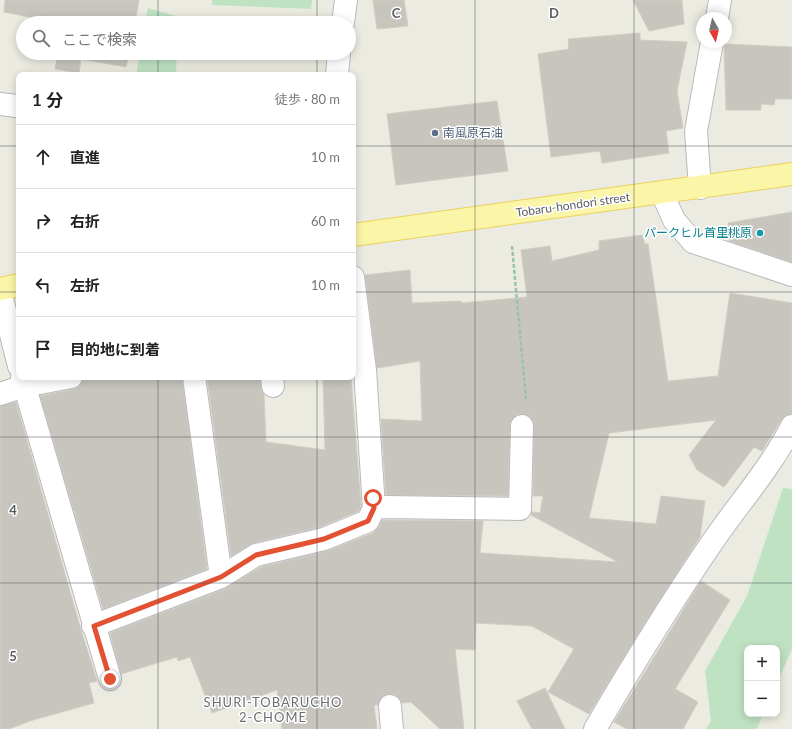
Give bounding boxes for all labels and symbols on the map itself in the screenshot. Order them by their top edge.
text: C [392,5,401,21]
text: D [549,5,559,21]
north arrow [696,12,732,48]
place label: 南風原石油 [443,125,503,140]
marker: 南風原石油 [430,128,440,138]
street label: Tobaru-hondori street [515,189,632,220]
place label: パークヒル首里桃原 [644,225,752,240]
marker: パークヒル首里桃原 [755,228,765,238]
route start [364,489,382,507]
text: 4 [9,502,17,518]
text: 5 [9,648,17,664]
route end [101,670,119,688]
district label: SHURI-TOBARUCHO 2-CHOME [204,694,342,725]

